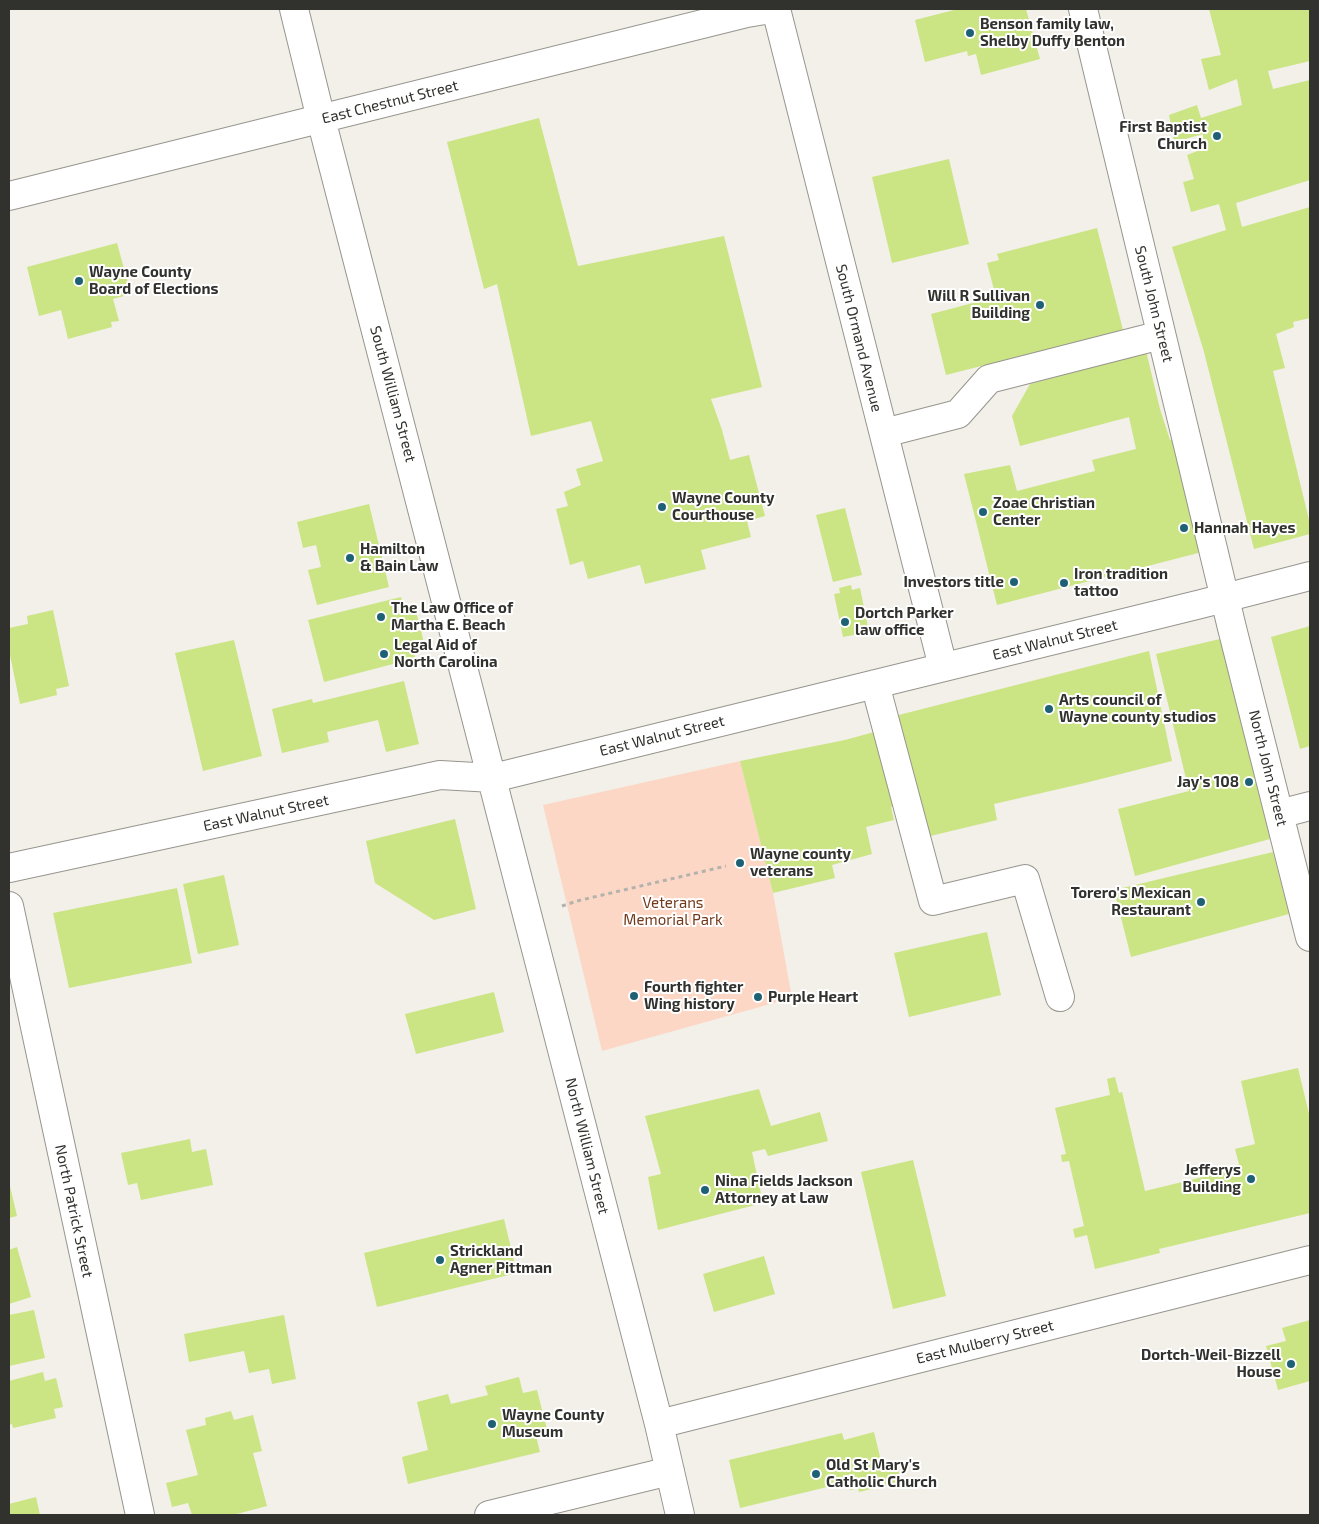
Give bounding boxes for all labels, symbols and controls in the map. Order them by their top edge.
place label: Benson family law, Shelby Duffy Benton [980,15,1125,50]
marker: Benson family law, Shelby Duffy Benton [964,27,976,39]
street label: East Chestnut Street [320,76,460,128]
place label: First Baptist Church [1119,118,1207,153]
marker: First Baptist Church [1211,130,1223,142]
street label: South John Street [1131,244,1177,364]
street label: South Ormand Avenue [832,262,886,414]
place label: Wayne County Board of Elections [89,263,218,298]
marker: Wayne County Board of Elections [73,275,85,287]
place label: Will R Sullivan Building [928,287,1030,322]
marker: Will R Sullivan Building [1034,299,1046,311]
street label: South William Street [366,324,420,464]
place label: Wayne County Courthouse [672,489,774,524]
place label: Zoae Christian Center [993,494,1095,529]
marker: Wayne County Courthouse [656,501,668,513]
marker: Zoae Christian Center [977,506,989,518]
place label: Hannah Hayes [1194,519,1295,537]
marker: Hannah Hayes [1178,522,1190,534]
place label: Hamilton & Bain Law [360,540,439,575]
marker: Hamilton & Bain Law [344,552,356,564]
place label: Iron tradition tattoo [1074,565,1168,600]
place label: Investors title [903,573,1004,591]
marker: Investors title [1008,576,1020,588]
marker: Iron tradition tattoo [1058,577,1070,589]
place label: The Law Office of Martha E. Beach [391,599,513,634]
place label: Dortch Parker law office [855,604,954,639]
marker: The Law Office of Martha E. Beach [375,611,387,623]
marker: Dortch Parker law office [839,616,851,628]
street label: East Walnut Street [991,616,1119,664]
place label: Legal Aid of North Carolina [394,636,498,671]
marker: Legal Aid of North Carolina [378,648,390,660]
place label: Arts council of Wayne county studios [1059,691,1216,726]
marker: Arts council of Wayne county studios [1043,703,1055,715]
street label: North John Street [1245,708,1291,828]
street label: East Walnut Street [598,712,726,760]
place label: Jay's 108 [1177,773,1239,791]
marker: Jay's 108 [1243,776,1255,788]
street label: East Walnut Street [202,791,330,835]
place label: Wayne county veterans [750,845,851,880]
marker: Wayne county veterans [734,857,746,869]
place label: Torero's Mexican Restaurant [1071,884,1191,919]
park label: Veterans Memorial Park [623,894,723,929]
marker: Torero's Mexican Restaurant [1195,896,1207,908]
place label: Fourth fighter Wing history [644,978,743,1013]
place label: Purple Heart [768,988,858,1006]
marker: Fourth fighter Wing history [628,990,640,1002]
marker: Purple Heart [752,991,764,1003]
street label: North William Street [561,1076,613,1216]
street label: North Patrick Street [51,1143,97,1279]
place label: Jefferys Building [1183,1161,1241,1196]
place label: Nina Fields Jackson Attorney at Law [715,1172,853,1207]
marker: Jefferys Building [1245,1173,1257,1185]
marker: Nina Fields Jackson Attorney at Law [699,1184,711,1196]
place label: Strickland Agner Pittman [450,1242,552,1277]
marker: Strickland Agner Pittman [434,1254,446,1266]
street label: East Mulberry Street [914,1316,1056,1368]
place label: Dortch-Weil-Bizzell House [1141,1346,1281,1381]
marker: Dortch-Weil-Bizzell House [1285,1358,1297,1370]
place label: Wayne County Museum [502,1406,604,1441]
marker: Wayne County Museum [486,1418,498,1430]
place label: Old St Mary's Catholic Church [826,1456,937,1491]
marker: Old St Mary's Catholic Church [810,1468,822,1480]

